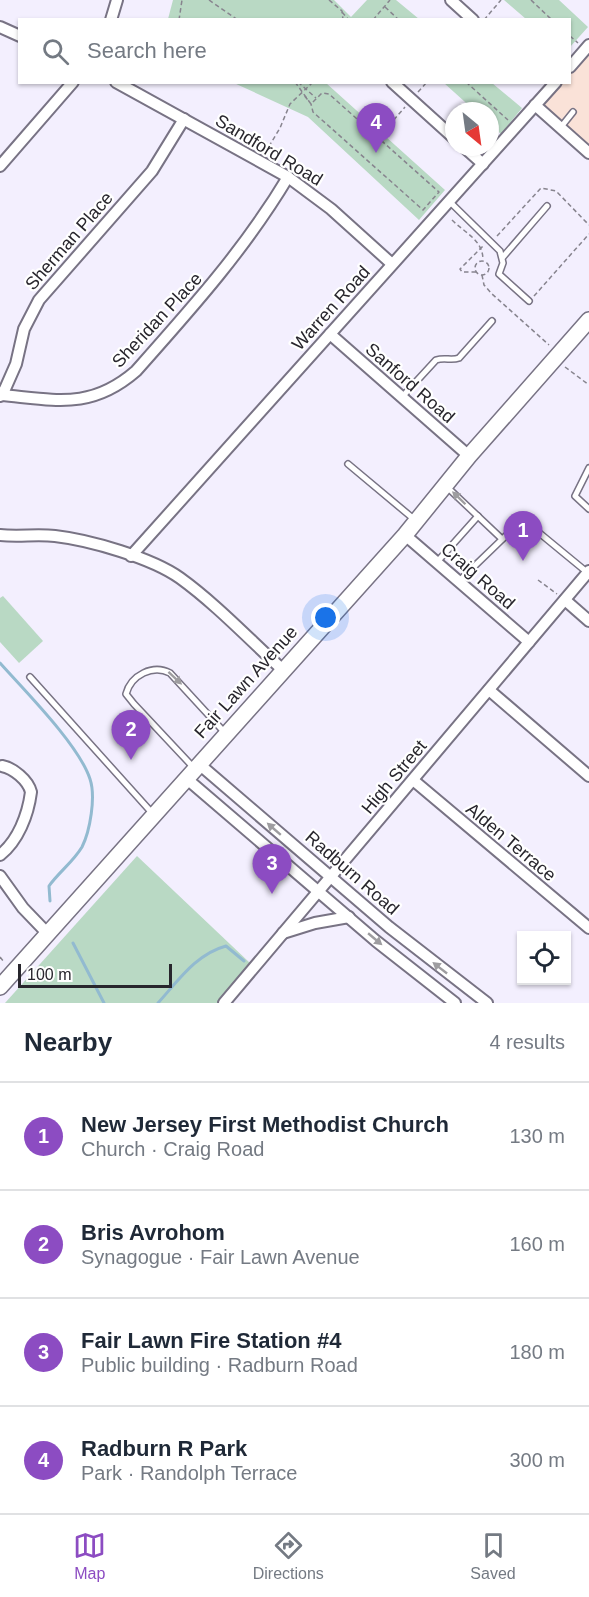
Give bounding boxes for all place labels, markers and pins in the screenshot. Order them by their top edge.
pin: 4 [356,104,395,153]
pin: 1 [504,512,542,561]
pin: 2 [112,710,150,760]
pin: 3 [252,844,292,894]

